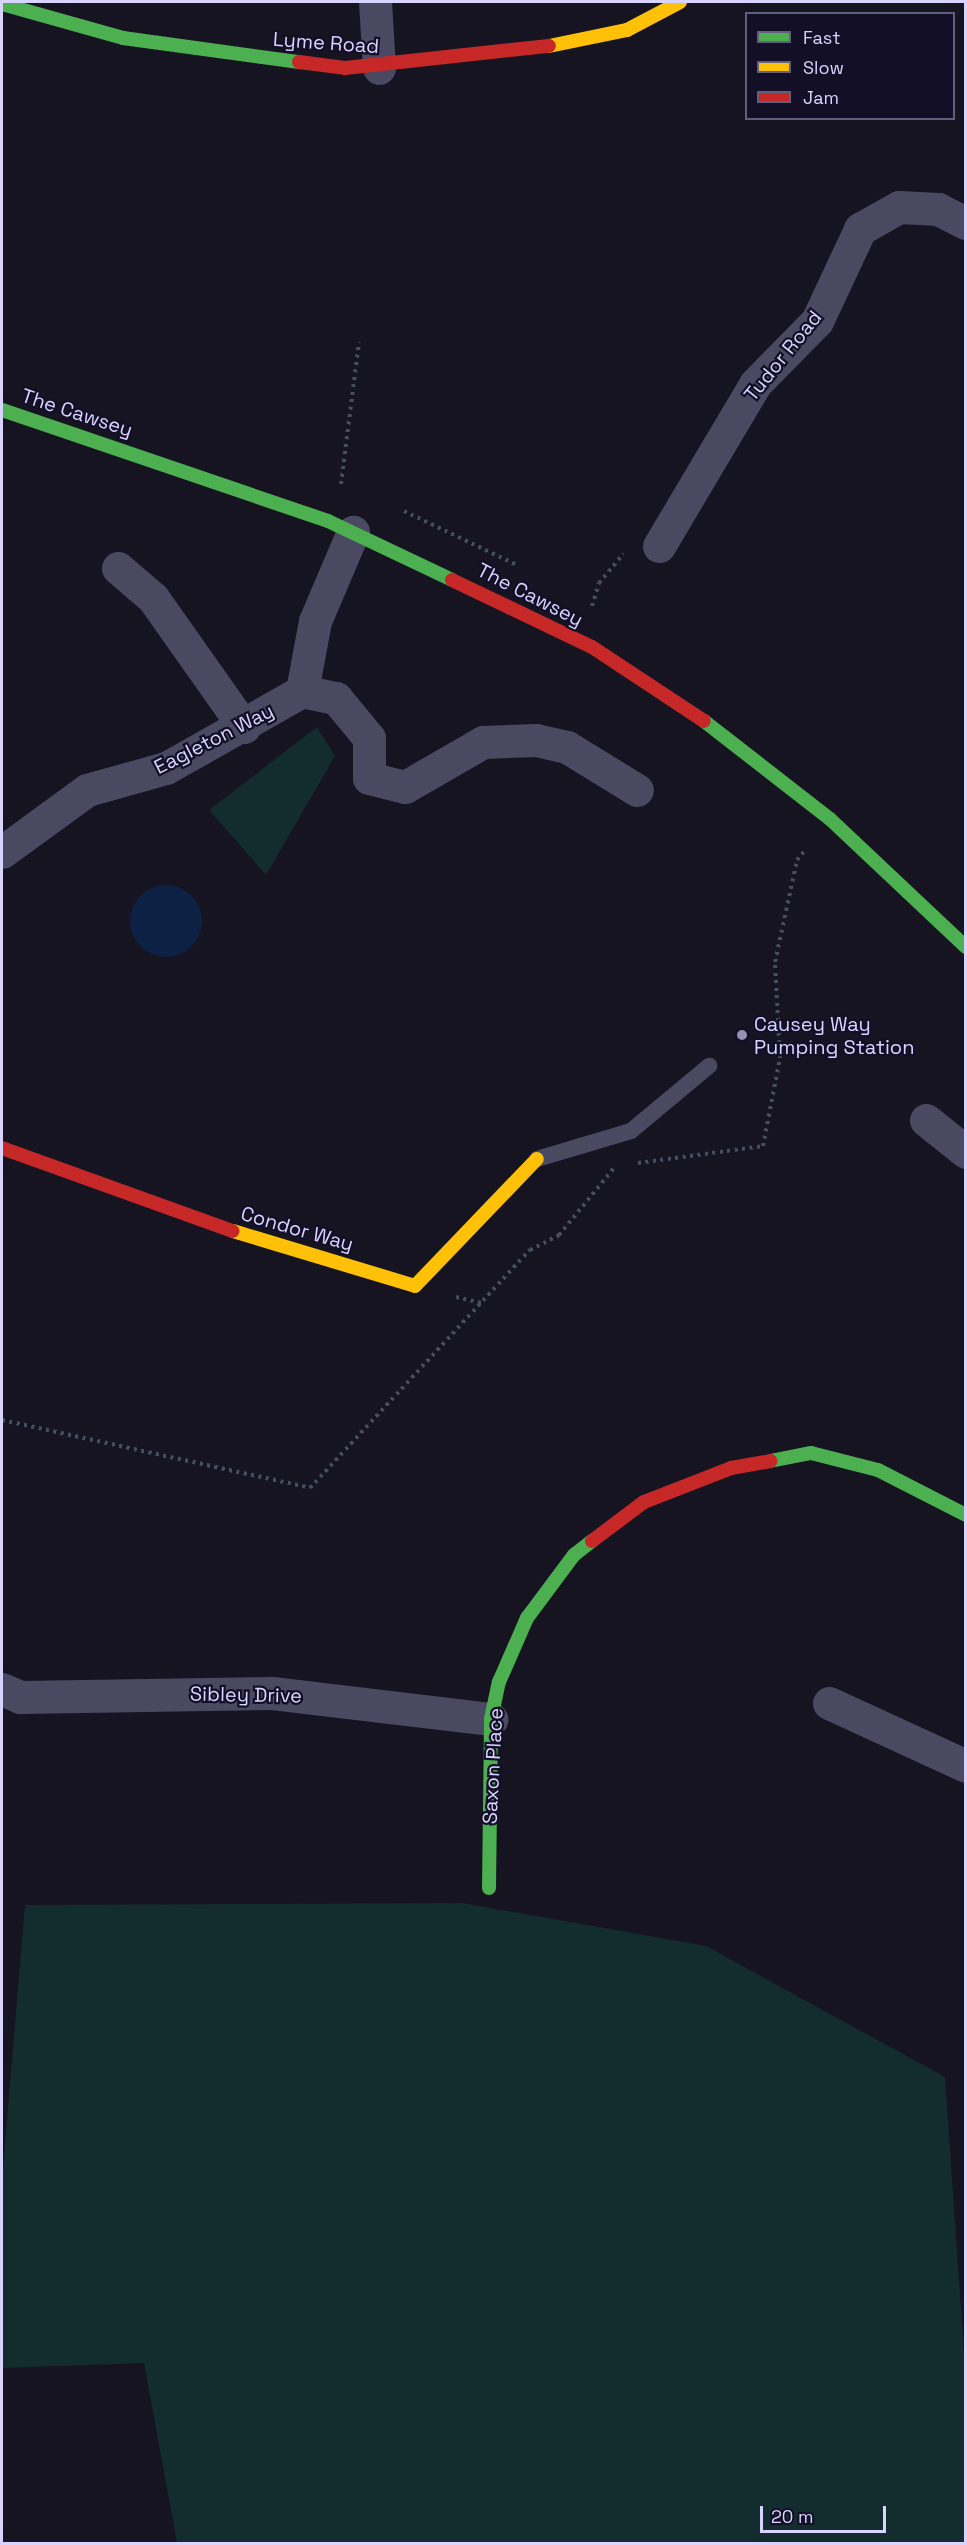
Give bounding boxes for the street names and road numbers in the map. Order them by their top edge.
street label: Lyme Road [272,27,380,59]
street label: Tudor Road [739,306,827,406]
street label: The Cawsey [18,384,136,442]
street label: The Cawsey [473,558,587,632]
street label: Eagleton Way [150,699,278,779]
street label: Condor Way [238,1201,356,1257]
street label: Sibley Drive [190,1682,302,1708]
street label: Saxon Place [478,1707,508,1825]

